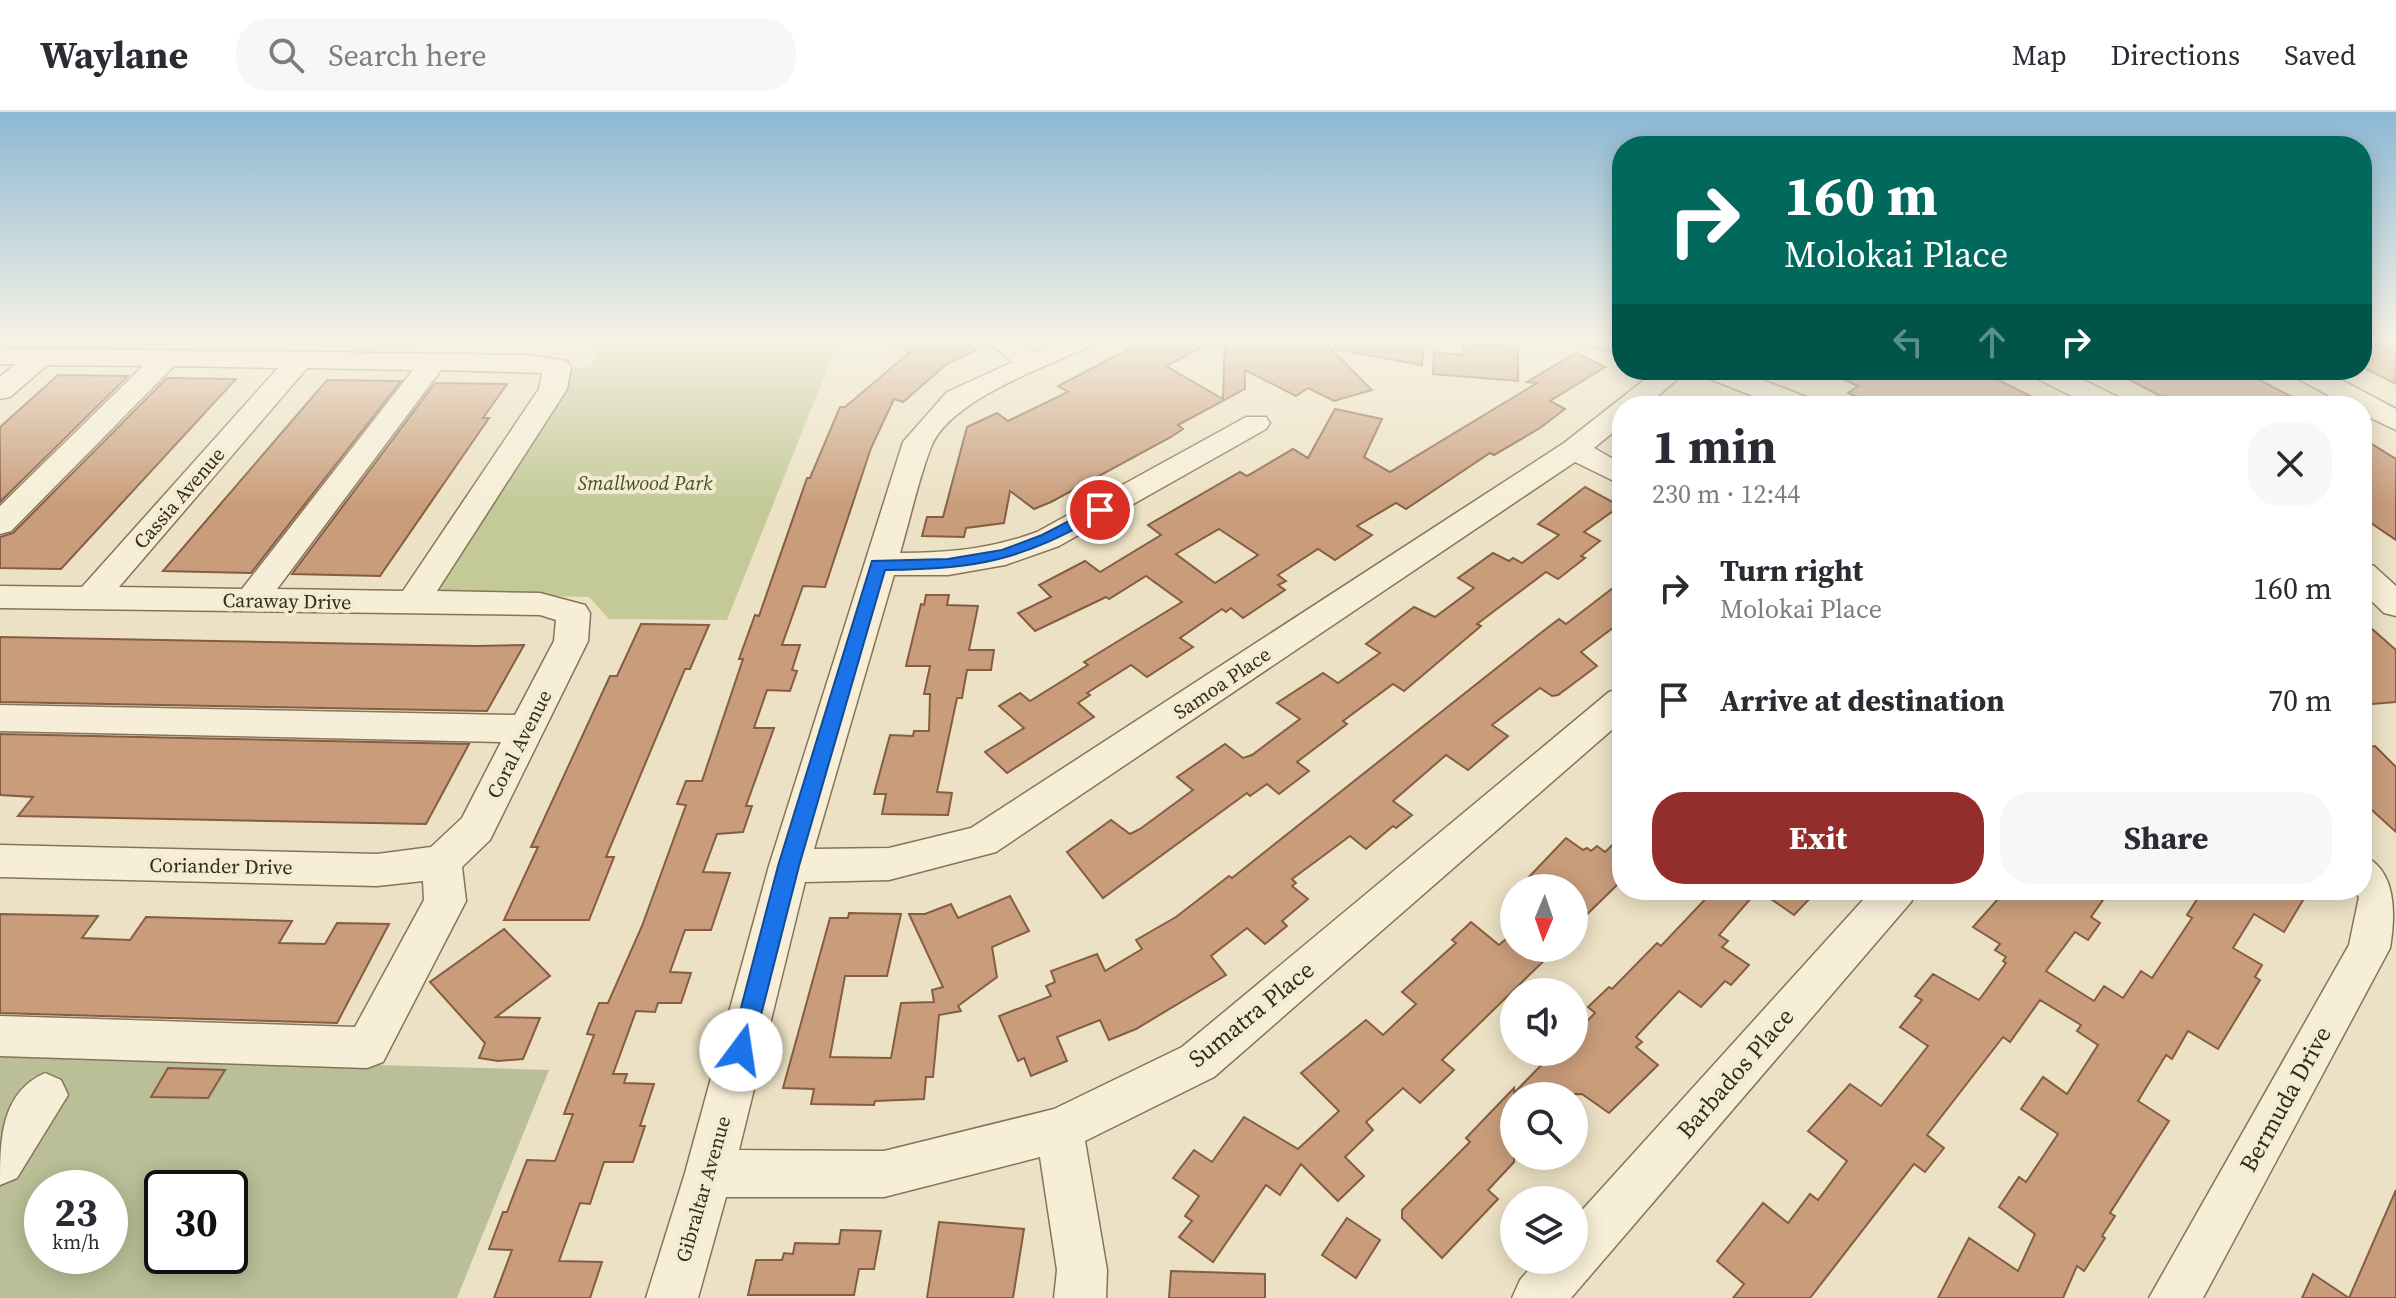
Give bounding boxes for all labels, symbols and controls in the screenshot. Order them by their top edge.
search box [236,19,796,91]
text: Waylane [40,29,188,81]
icon: search [264,33,308,77]
text: Search here [328,35,486,76]
text: Map [2012,36,2067,74]
text: Directions [2111,36,2240,74]
text: Saved [2284,36,2356,74]
text: 160 m [1784,157,1938,234]
icon: right [1652,168,1756,272]
text: Molokai Place [1784,230,2008,279]
icon: left [1886,320,1930,364]
icon: ahead [1970,320,2014,364]
icon: right [2054,320,2098,364]
text: 1 min [1652,413,1777,479]
button: close [2248,422,2332,506]
street label: Cassia Avenue [127,441,231,555]
park label: Smallwood Park [578,469,713,497]
pin [1066,476,1134,544]
text: 230 m · 12:44 [1652,476,1800,512]
icon: arrive [1078,488,1122,532]
text: Turn right [1720,550,1863,591]
icon: right [1652,566,1696,610]
text: 160 m [2253,568,2332,609]
street label: Caraway Drive [222,586,352,616]
text: Molokai Place [1720,591,1882,627]
street label: Samoa Place [1168,640,1276,726]
icon: arrive [1652,678,1696,722]
text: Arrive at destination [1720,680,2005,721]
text: 70 m [2268,680,2332,721]
street label: Coral Avenue [480,685,558,803]
button: Exit [1652,792,1984,884]
button: Share [2000,792,2332,884]
street label: Coriander Drive [149,851,293,881]
north arrow [1500,874,1588,962]
map controls [1500,874,1588,1274]
street label: Sumatra Place [1181,953,1321,1075]
button: sound [1500,978,1588,1066]
street label: Barbados Place [1669,1001,1801,1145]
position arrow [699,1008,783,1092]
street label: Bermuda Drive [2231,1020,2339,1178]
button: search [1500,1082,1588,1170]
street label: Gibraltar Avenue [669,1113,737,1265]
speed limit sign: 30 [144,1170,248,1274]
text: 23 [54,1185,98,1239]
button: layers [1500,1186,1588,1274]
text: km/h [52,1228,100,1256]

